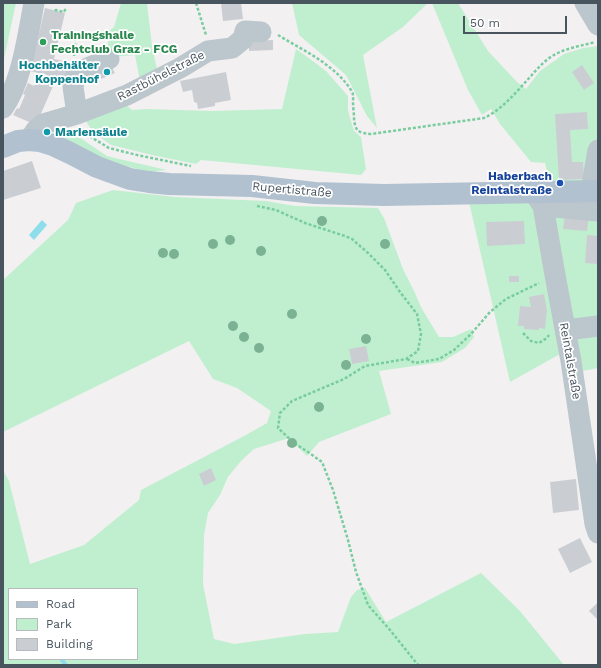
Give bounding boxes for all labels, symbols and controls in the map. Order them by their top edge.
scale bar [465,8,569,34]
text: 50 m [470,16,500,30]
place label: Trainingshalle Fechtclub Graz - FCG [51,28,178,56]
marker: Trainingshalle Fechtclub Graz - FCG [38,37,48,47]
street label: Rastbühelstraße [115,48,207,104]
place label: Hochbehälter Koppenhof [19,58,99,86]
marker: Hochbehälter Koppenhof [102,67,112,77]
place label: Mariensäule [55,125,128,139]
marker: Mariensäule [42,127,52,137]
place label: Haberbach Reintalstraße [471,169,552,197]
marker: Haberbach Reintalstraße [555,178,565,188]
street label: Rupertistraße [252,179,332,201]
street label: Reintalstraße [556,321,584,401]
legend [8,588,138,660]
text: Road [46,597,75,611]
text: Park [46,617,72,631]
text: Building [46,637,93,651]

